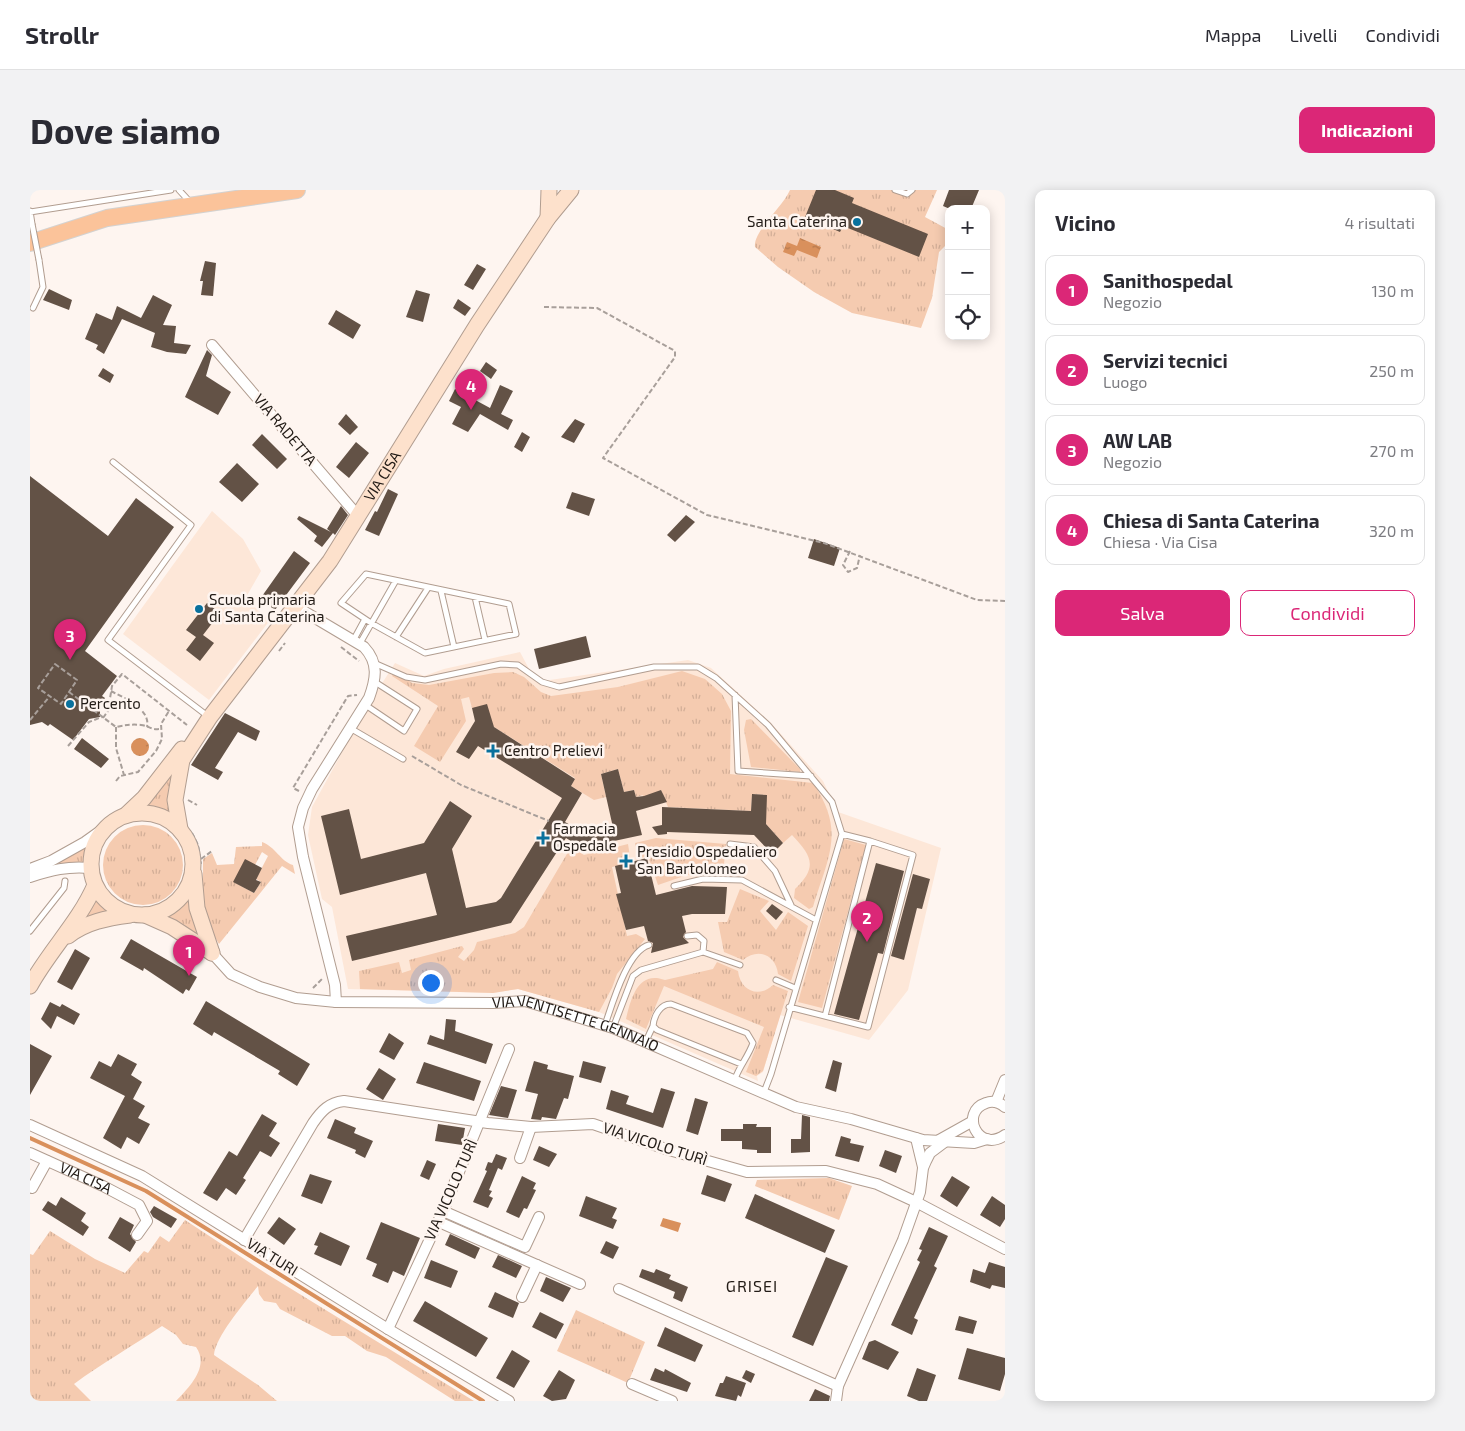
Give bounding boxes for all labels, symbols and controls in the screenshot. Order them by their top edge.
text: Strollr [25,20,99,49]
text: Mappa [1205,24,1262,46]
text: Livelli [1290,24,1337,46]
text: Condividi [1365,24,1440,46]
button: Indicazioni [1299,107,1435,153]
text: Dove siamo [30,109,221,151]
map controls [945,205,990,340]
button: + [945,205,990,250]
text: Vicino [1055,210,1116,235]
place label: Santa Caterina [747,212,847,230]
text: 4 risultati [1344,213,1415,232]
marker: Santa Caterina [851,216,863,228]
button: − [945,250,990,295]
text: Sanithospedal [1103,269,1233,292]
text: 1 [1069,281,1075,300]
text: 130 m [1372,281,1414,300]
text: Negozio [1103,292,1162,311]
button: locate [945,295,990,340]
text: Servizi tecnici [1103,349,1228,372]
text: 2 [1067,361,1077,380]
text: 250 m [1369,361,1414,380]
pin: 4 [455,369,487,410]
text: Luogo [1103,372,1147,391]
street label: VIA RADETTA [251,390,321,469]
text: AW LAB [1103,429,1172,452]
text: 3 [1067,441,1077,460]
text: 270 m [1370,441,1414,460]
street label: VIA CISA [360,447,405,504]
text: Negozio [1103,452,1162,471]
text: Chiesa di Santa Caterina [1103,509,1320,532]
text: 4 [1067,521,1077,540]
text: 320 m [1369,521,1414,540]
text: Chiesa · Via Cisa [1103,532,1217,551]
place label: Scuola primaria di Santa Caterina [209,590,325,625]
button: Salva [1055,590,1230,636]
button: Condividi [1240,590,1415,636]
marker: Scuola primaria di Santa Caterina [193,603,205,615]
pin: 3 [54,619,86,660]
place label: Percento [80,694,141,712]
marker: Percento [64,698,76,710]
place label: Centro Prelievi [504,741,603,759]
marker: Centro Prelievi [486,744,500,758]
place label: Farmacia Ospedale [553,819,617,854]
marker: Farmacia Ospedale [537,832,549,844]
place label: Presidio Ospedaliero San Bartolomeo [637,842,777,877]
marker: Presidio Ospedaliero San Bartolomeo [619,854,633,868]
pin: 2 [851,901,883,942]
pin: 1 [173,935,205,976]
your location [418,970,444,996]
street label: VIA VENTISETTE GENNAIO [491,991,662,1055]
street label: VIA VICOLO TURÌ [601,1118,710,1168]
street label: VIA VICOLO TURÌ [420,1136,480,1243]
street label: VIA CISA [57,1158,116,1197]
street label: VIA TURI [244,1233,301,1279]
district label: GRISEI [726,1276,778,1295]

